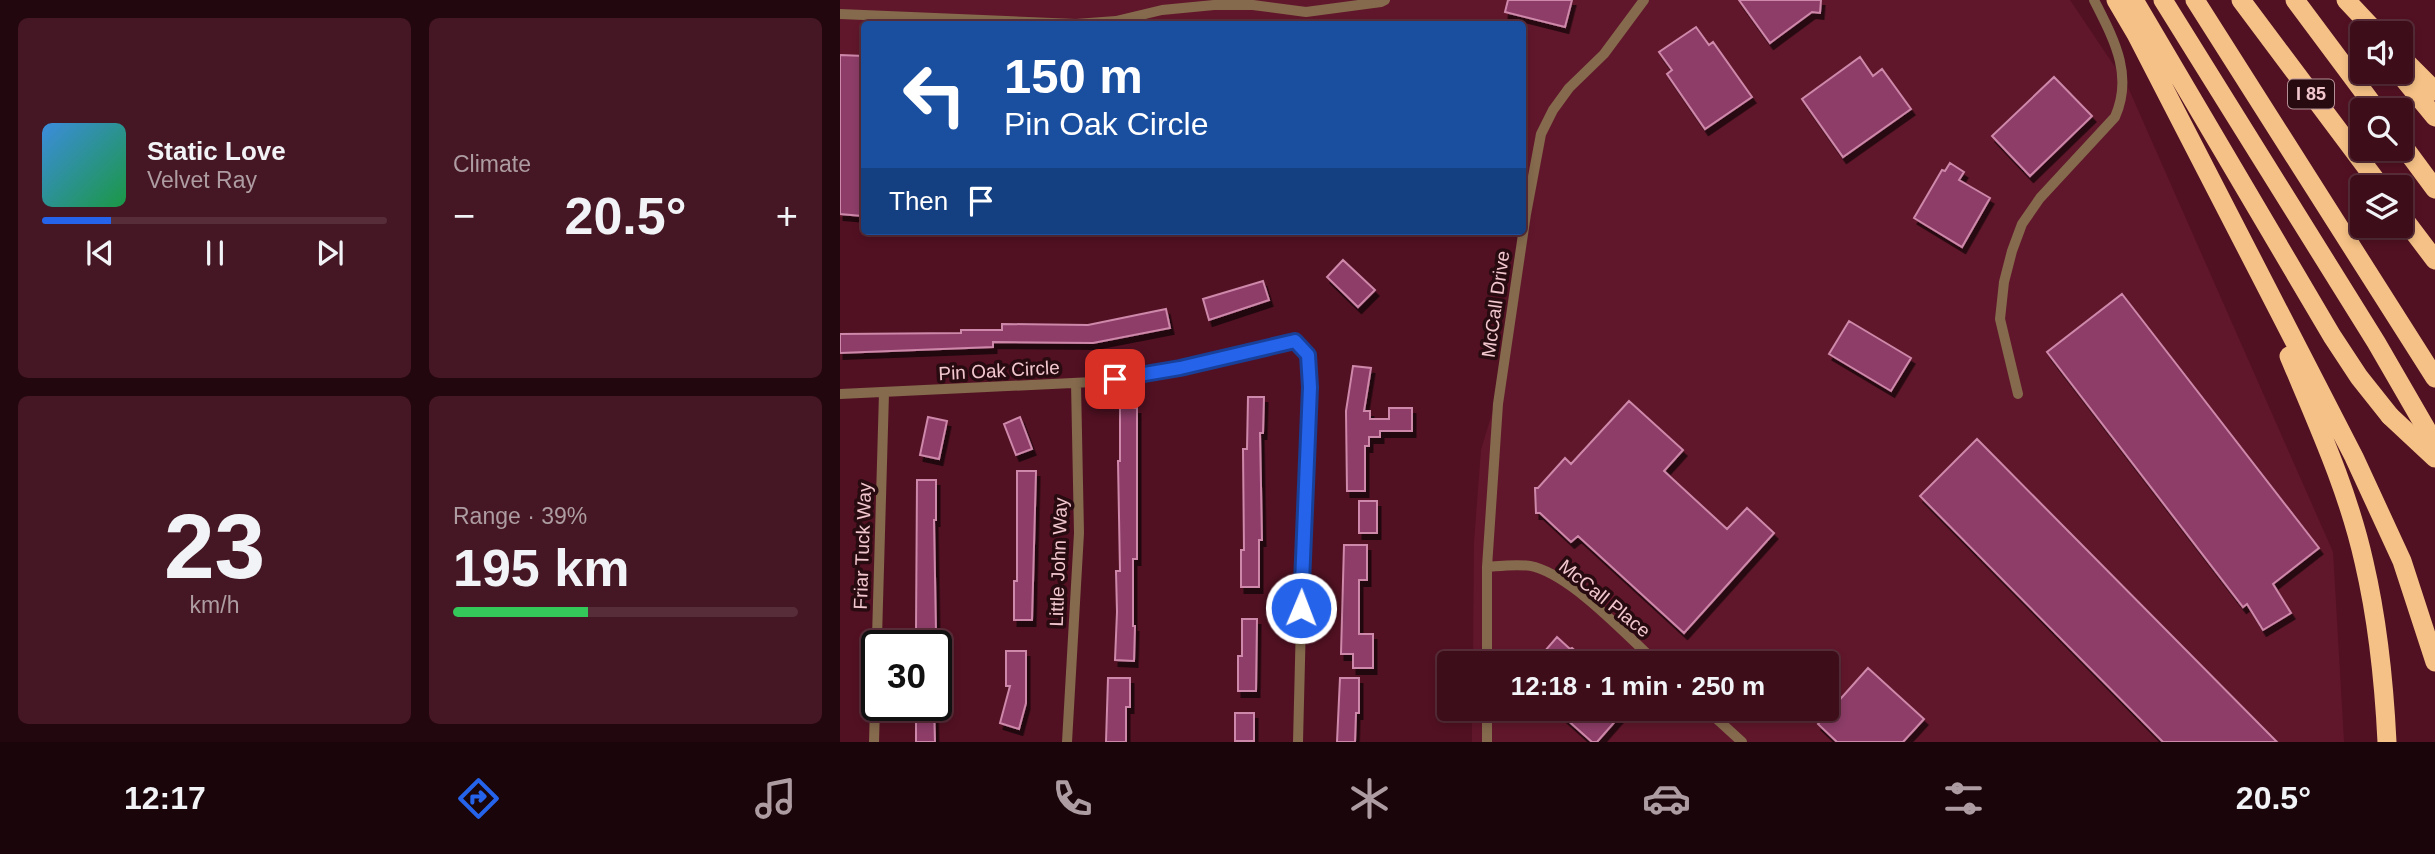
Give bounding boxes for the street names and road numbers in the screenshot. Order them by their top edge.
road number: I 85 [2288,80,2334,108]
street label: McCall Drive [1478,249,1513,359]
street label: Pin Oak Circle [938,357,1060,384]
street label: Friar Tuck Way [850,482,875,610]
street label: Little John Way [1046,497,1071,627]
street label: McCall Place [1555,555,1654,641]

